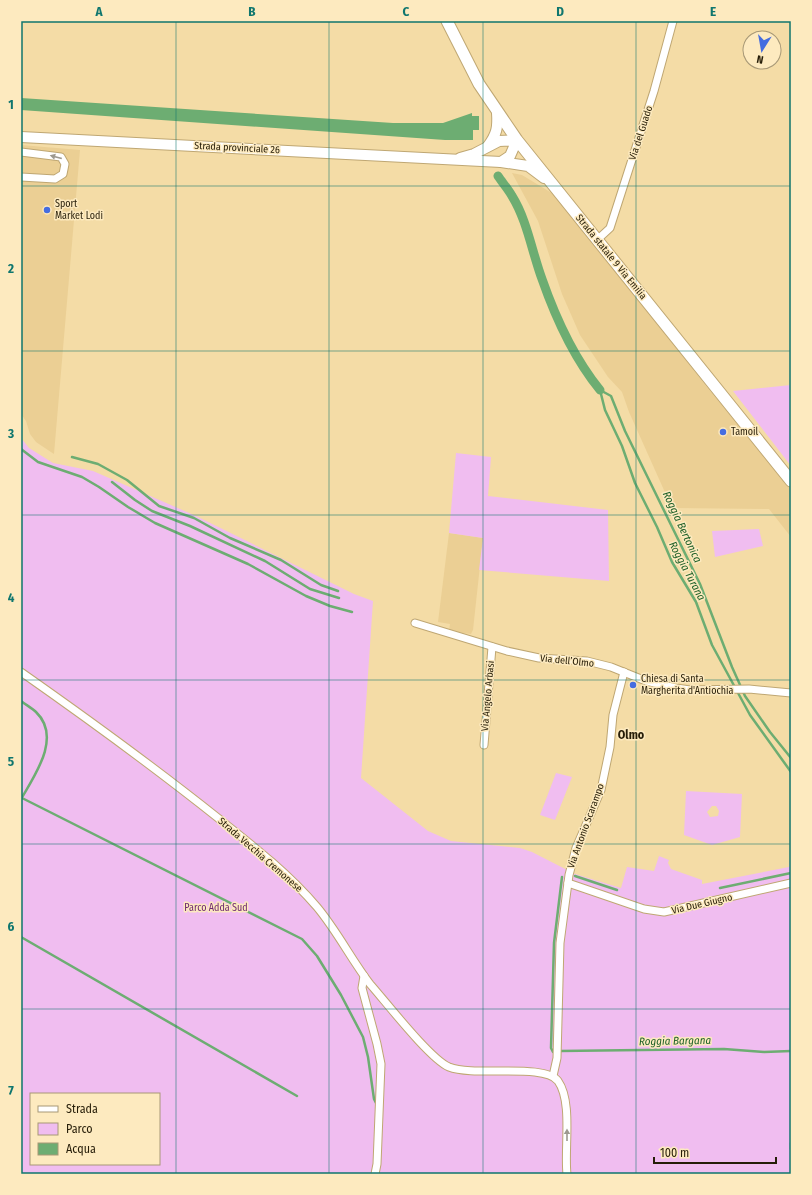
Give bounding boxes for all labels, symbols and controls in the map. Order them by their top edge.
text: A [94,4,103,19]
text: B [248,4,256,19]
text: C [403,4,410,19]
text: D [556,4,564,19]
text: E [710,4,716,19]
north arrow [742,30,782,70]
text: N [756,52,765,66]
text: 1 [8,97,14,112]
street label: Via del Guado [627,104,655,162]
street label: Strada provinciale 26 [194,140,280,156]
one-way arrow [50,154,62,160]
place label: Sport Market Lodi [55,198,103,222]
marker: Sport Market Lodi [42,205,52,215]
street label: Strada statale 9 Via Emilia [573,212,649,302]
text: 2 [7,261,14,276]
text: 3 [7,426,14,441]
place label: Tamoil [731,426,759,438]
marker: Tamoil [718,427,728,437]
water label: Roggia Bertonica [660,489,704,565]
water label: Roggia Turana [666,539,708,603]
text: 4 [8,590,15,605]
street label: Via dell’Olmo [539,652,595,670]
street label: Via Angelo Arbasi [479,660,497,732]
place label: Chiesa di Santa Margherita d'Antiochia [641,673,733,697]
marker: Chiesa di Santa Margherita d'Antiochia [628,680,638,690]
district label: Olmo [618,728,645,742]
text: 5 [8,754,14,769]
street label: Via Antonio Scarampo [565,782,607,870]
street label: Strada Vecchia Cremonese [215,815,305,895]
street label: Via Due Giugno [670,891,734,917]
park label: Parco Adda Sud [184,902,248,914]
text: 6 [8,919,15,934]
water label: Roggia Bargana [639,1034,712,1048]
text: 7 [8,1083,14,1098]
legend [30,1093,160,1165]
text: Strada [66,1102,98,1116]
text: Parco [66,1122,93,1136]
one-way arrow [564,1128,570,1141]
scale bar [654,1139,776,1165]
text: Acqua [66,1142,96,1156]
text: 100 m [660,1146,689,1160]

